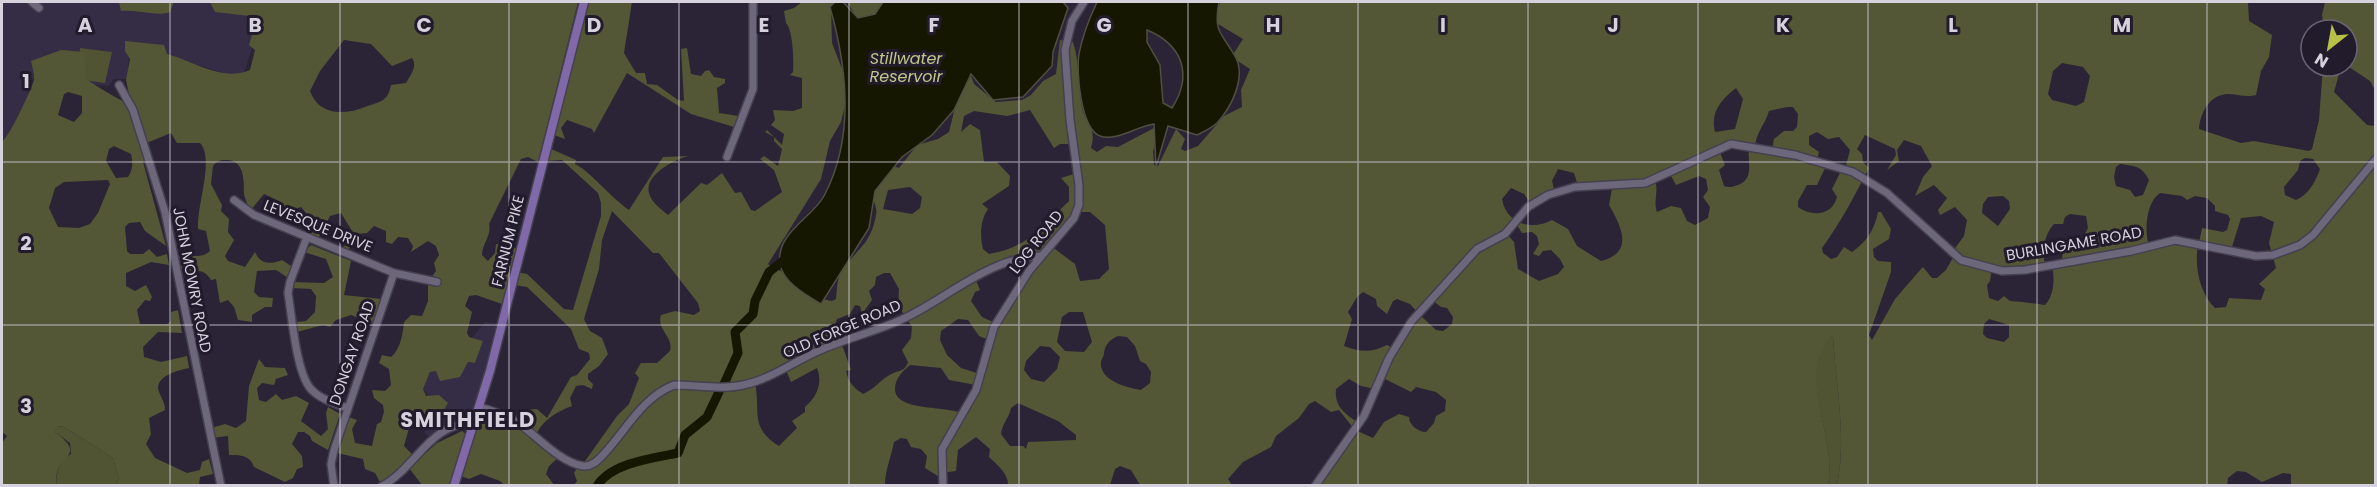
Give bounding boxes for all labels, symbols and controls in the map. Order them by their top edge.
text: A [78,11,93,39]
text: B [248,11,262,39]
text: C [416,11,432,39]
text: D [587,11,601,39]
text: E [759,11,769,39]
text: F [929,11,940,39]
text: G [1096,11,1112,39]
text: H [1266,11,1280,39]
text: I [1440,11,1446,39]
text: J [1607,11,1619,39]
text: K [1776,11,1790,39]
text: L [1948,11,1958,39]
text: M [2113,11,2131,39]
north arrow [2299,18,2359,78]
water label: Stillwater Reservoir [869,47,944,88]
text: N [2310,47,2333,73]
text: 1 [22,67,30,95]
street label: FARNUM PIKE [486,193,529,289]
street label: LEVESQUE DRIVE [261,194,376,257]
street label: JOHN MOWRY ROAD [168,205,217,354]
street label: LOG ROAD [1004,205,1067,278]
street label: BURLINGAME ROAD [2005,221,2143,266]
text: 2 [20,229,32,257]
street label: OLD FORGE ROAD [780,294,904,363]
street label: DONGAY ROAD [324,298,379,408]
text: 3 [20,392,32,420]
district label: SMITHFIELD [400,405,536,434]

